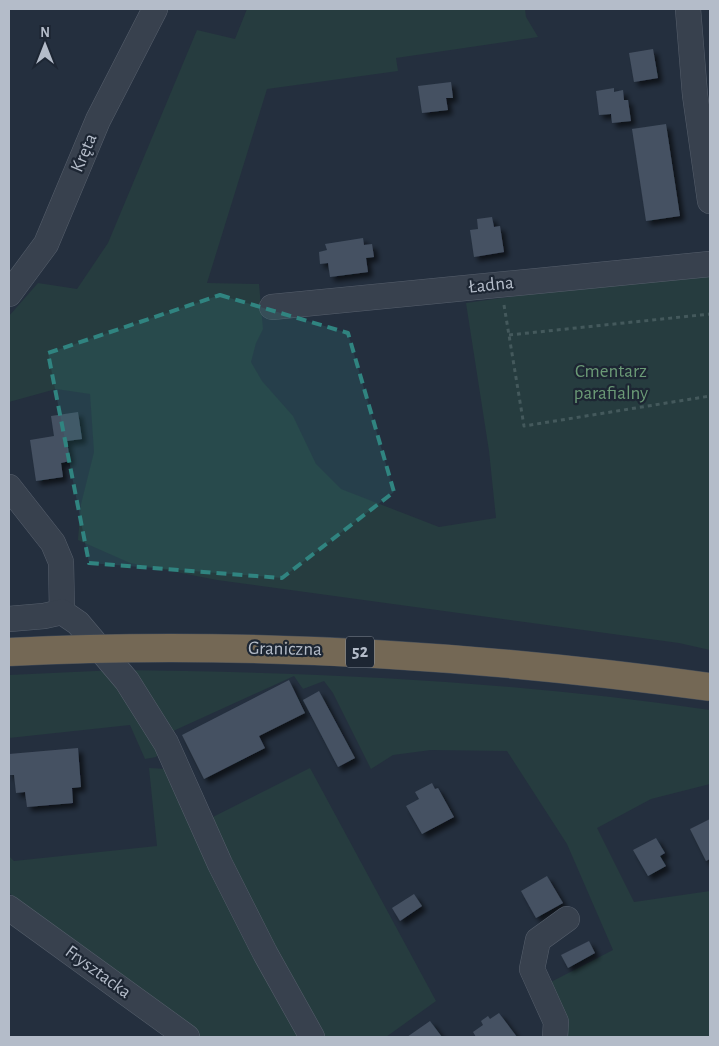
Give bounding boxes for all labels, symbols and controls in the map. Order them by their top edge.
north arrow [20,20,70,70]
text: N [40,26,50,40]
street label: Kręta [67,131,101,175]
street label: Ładna [467,273,515,297]
park label: Cmentarz parafialny [574,362,648,403]
road number: 52 [346,636,374,668]
street label: Graniczna [248,639,322,659]
street label: Frysztacka [62,942,135,1002]

